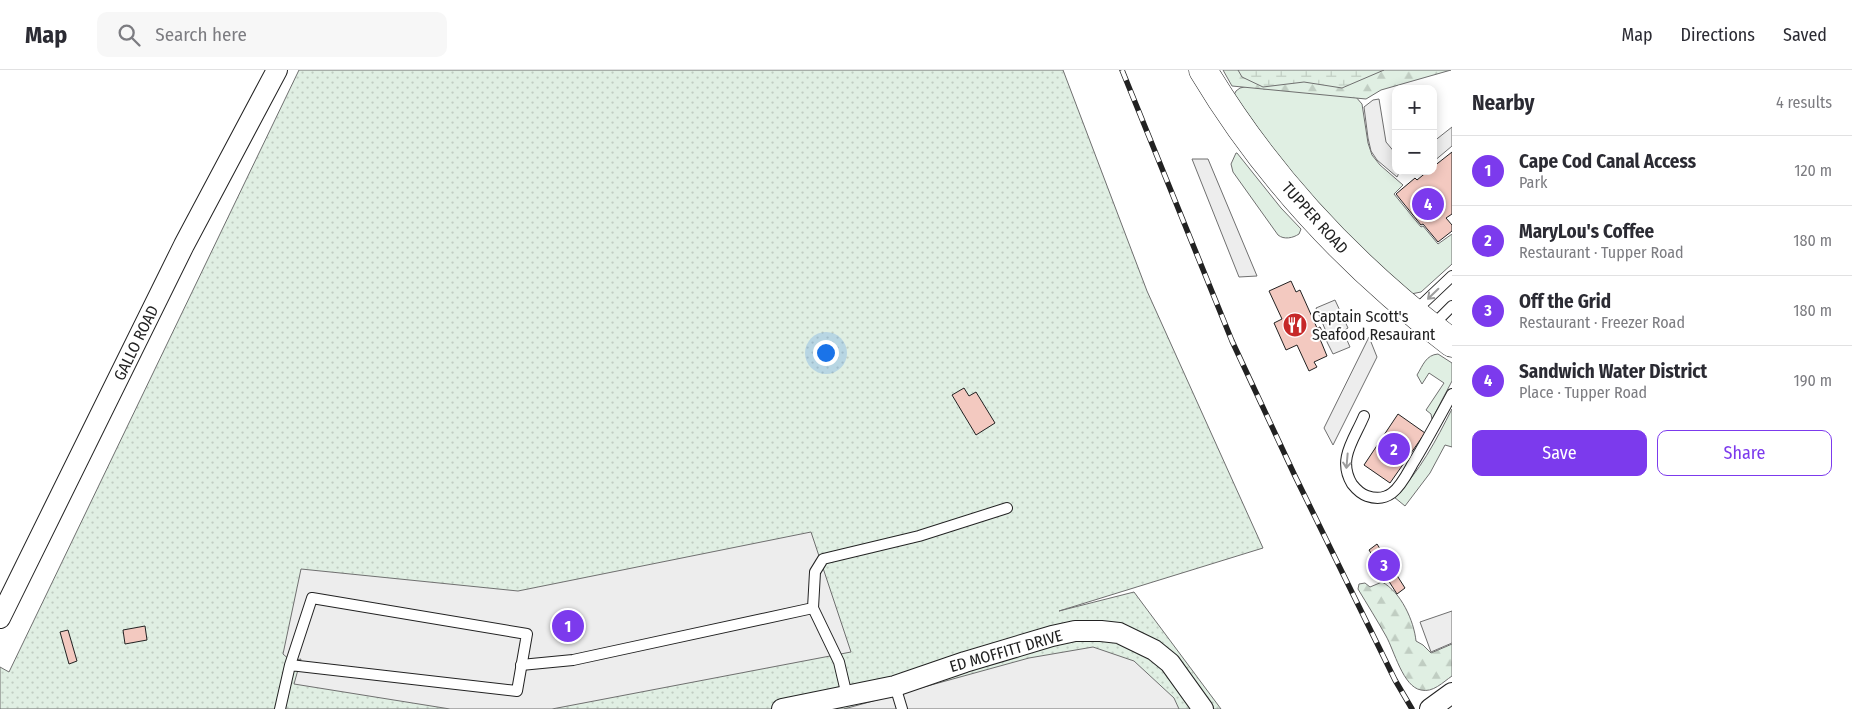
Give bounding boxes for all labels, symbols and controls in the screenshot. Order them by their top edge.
search box [97,12,447,57]
text: Map [25,21,67,49]
icon: search [115,21,143,49]
text: Search here [155,23,247,46]
text: Map [1621,24,1653,46]
text: Directions [1681,24,1755,46]
text: Saved [1783,24,1827,46]
map controls [1392,85,1437,175]
button: + [1392,85,1437,130]
text: Nearby [1472,90,1534,116]
text: 4 results [1776,93,1832,112]
button: − [1392,130,1437,175]
text: Cape Cod Canal Access [1519,150,1696,173]
text: 1 [1485,161,1491,180]
text: 120 m [1794,161,1832,180]
text: Park [1519,173,1547,192]
street label: TUPPER ROAD [1278,178,1352,258]
pin: 4 [1412,185,1444,223]
text: MaryLou's Coffee [1519,220,1654,243]
text: 2 [1484,231,1492,250]
text: 180 m [1793,231,1832,250]
text: Restaurant · Tupper Road [1519,243,1684,262]
one-way arrow [1426,288,1439,300]
text: Off the Grid [1519,290,1611,313]
text: 3 [1484,301,1492,320]
text: 180 m [1793,301,1832,320]
street label: GALLO ROAD [110,302,162,384]
place label: Captain Scott's Seafood Resaurant [1312,307,1436,344]
restaurant icon: Captain Scott's Seafood Resaurant [1282,312,1308,338]
text: Restaurant · Freezer Road [1519,313,1685,332]
your location [813,340,839,366]
text: Sandwich Water District [1519,360,1707,383]
text: 4 [1484,371,1492,390]
text: 190 m [1794,371,1832,390]
text: Place · Tupper Road [1519,383,1647,402]
pin: 2 [1378,430,1410,468]
button: Save [1472,430,1647,476]
button: Share [1657,430,1832,476]
one-way arrow [1342,453,1352,469]
pin: 3 [1368,546,1400,584]
pin: 1 [552,607,584,645]
street label: ED MOFFITT DRIVE [947,626,1065,676]

